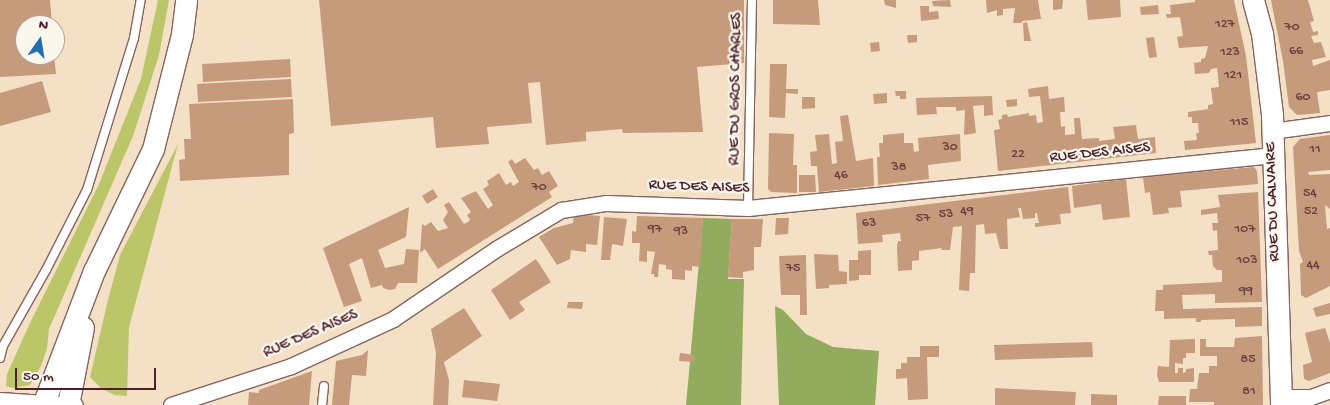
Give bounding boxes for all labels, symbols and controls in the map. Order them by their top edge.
street label: RUE DU GROS CHARLES [726,12,748,166]
north arrow [15,15,65,65]
text: N [37,17,50,35]
house number: 127 [1215,17,1235,33]
house number: 70 [1284,20,1300,36]
house number: 66 [1289,44,1303,60]
house number: 123 [1220,45,1240,61]
house number: 121 [1224,68,1242,84]
house number: 60 [1295,90,1311,106]
house number: 115 [1230,115,1248,131]
street label: RUE DES AISES [1049,139,1151,169]
house number: 30 [942,140,958,156]
street label: RUE DU CALVAIRE [1262,142,1286,262]
house number: 11 [1309,142,1321,158]
house number: 22 [1011,147,1025,163]
house number: 38 [892,160,906,176]
house number: 46 [834,168,848,184]
street label: RUE DES AISES [648,177,750,199]
house number: 70 [531,180,547,196]
house number: 54 [1303,186,1317,202]
house number: 49 [960,204,974,220]
house number: 52 [1304,204,1318,220]
house number: 53 [939,207,953,223]
house number: 57 [916,211,930,227]
house number: 63 [862,216,876,232]
house number: 97 [648,222,662,238]
house number: 107 [1235,222,1255,238]
house number: 93 [674,224,688,240]
house number: 103 [1237,253,1257,269]
house number: 44 [1306,258,1320,274]
house number: 75 [786,261,800,277]
house number: 99 [1239,284,1253,300]
street label: RUE DES AISES [261,306,361,364]
house number: 85 [1240,352,1256,368]
scale bar [18,358,159,390]
text: 50 m [23,368,54,386]
house number: 81 [1242,384,1256,400]

